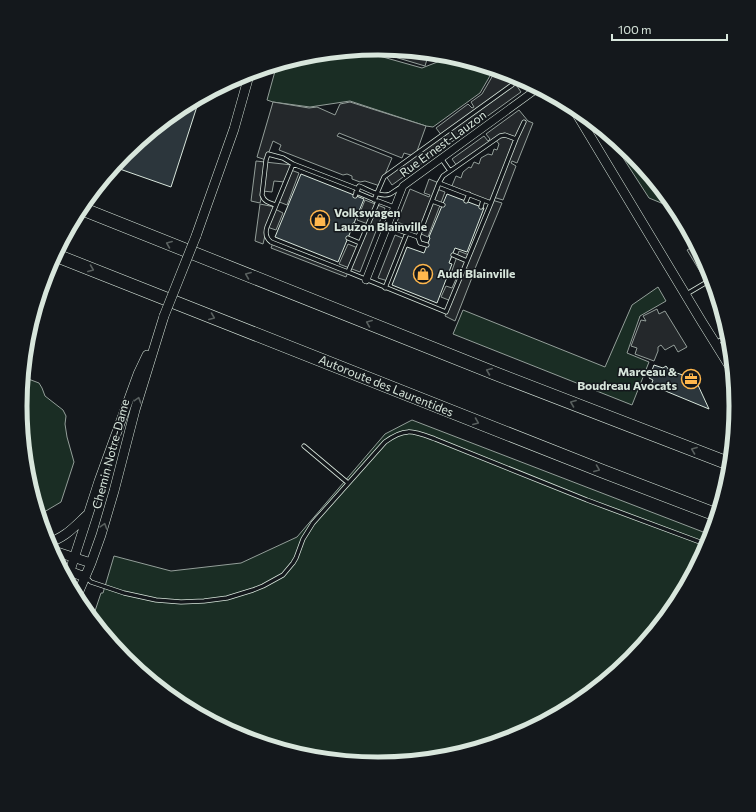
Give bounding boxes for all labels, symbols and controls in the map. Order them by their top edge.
scale bar [612,16,727,42]
text: 100 m [618,22,652,36]
street label: Rue Ernest-Lauzon [396,107,488,179]
place label: Volkswagen Lauzon Blainville [334,205,427,233]
shop icon: Volkswagen Lauzon Blainville [309,209,331,231]
one-way arrow [166,240,173,248]
shop icon: Audi Blainville [412,263,434,285]
one-way arrow [88,265,95,273]
place label: Audi Blainville [437,266,515,280]
one-way arrow [244,272,251,280]
one-way arrow [208,313,215,321]
one-way arrow [365,319,372,327]
street label: Autoroute des Laurentides [317,352,456,419]
place label: Marceau & Boudreau Avocats [577,364,678,392]
one-way arrow [486,368,493,376]
office icon: Marceau & Boudreau Avocats [680,368,702,390]
street label: Chemin Notre-Dame [89,397,131,510]
one-way arrow [133,397,142,404]
one-way arrow [569,400,576,408]
one-way arrow [472,417,479,425]
one-way arrow [690,447,697,455]
one-way arrow [593,465,600,473]
one-way arrow [99,523,108,530]

